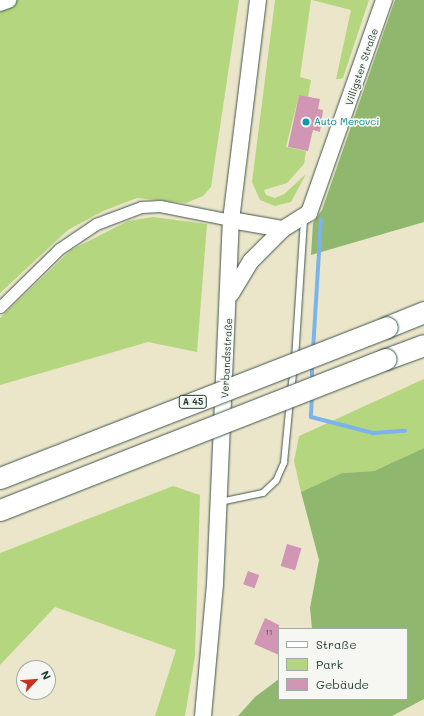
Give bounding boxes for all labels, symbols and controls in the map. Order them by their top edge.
street label: Villigster Straße [343,27,381,107]
place label: Auto Merovci [314,116,379,128]
marker: Auto Merovci [301,117,311,127]
street label: Verbandsstraße [219,318,235,398]
road number: A 45 [178,395,208,409]
house number: 11 [265,628,273,638]
legend [278,628,408,700]
text: Straße [316,636,357,652]
text: Park [316,656,343,672]
north arrow [16,660,56,700]
text: N [38,668,55,682]
text: Gebäude [316,676,369,692]

